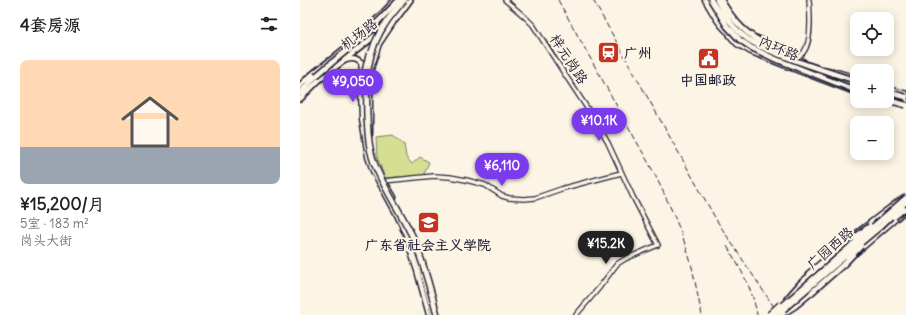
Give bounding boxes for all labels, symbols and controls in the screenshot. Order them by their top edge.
map controls [850,12,894,160]
button: locate [850,12,894,56]
icon: filters [258,13,280,35]
text: 4套房源 [20,14,81,36]
street label: 机场路 [337,14,381,54]
street label: 梓元岗路 [546,31,592,87]
street label: 内环路 [756,32,802,64]
station icon: 广州 [596,40,622,66]
place label: 广州 [624,44,652,62]
public building icon: 中国邮政 [695,45,721,71]
button: + [850,64,894,108]
pin: ¥9,050 [320,69,386,103]
place label: 中国邮政 [680,71,736,89]
text: ¥9,050 [332,73,374,90]
icon: home [114,86,186,158]
pin: ¥10.1K [566,108,632,142]
text: ¥10.1K [581,112,617,129]
button: − [850,116,894,160]
pin: ¥6,110 [469,153,535,187]
text: ¥6,110 [484,157,520,174]
text: ¥15,200/月 [20,193,105,215]
school or university icon: 广东省社会主义学院 [415,210,441,236]
text: 5室 · 183 m² [20,215,89,232]
street label: 广园西路 [803,223,857,273]
pin: ¥15.2K [573,231,639,265]
text: 岗头大街 [20,232,72,249]
text: ¥15.2K [587,235,625,252]
place label: 广东省社会主义学院 [365,236,491,254]

